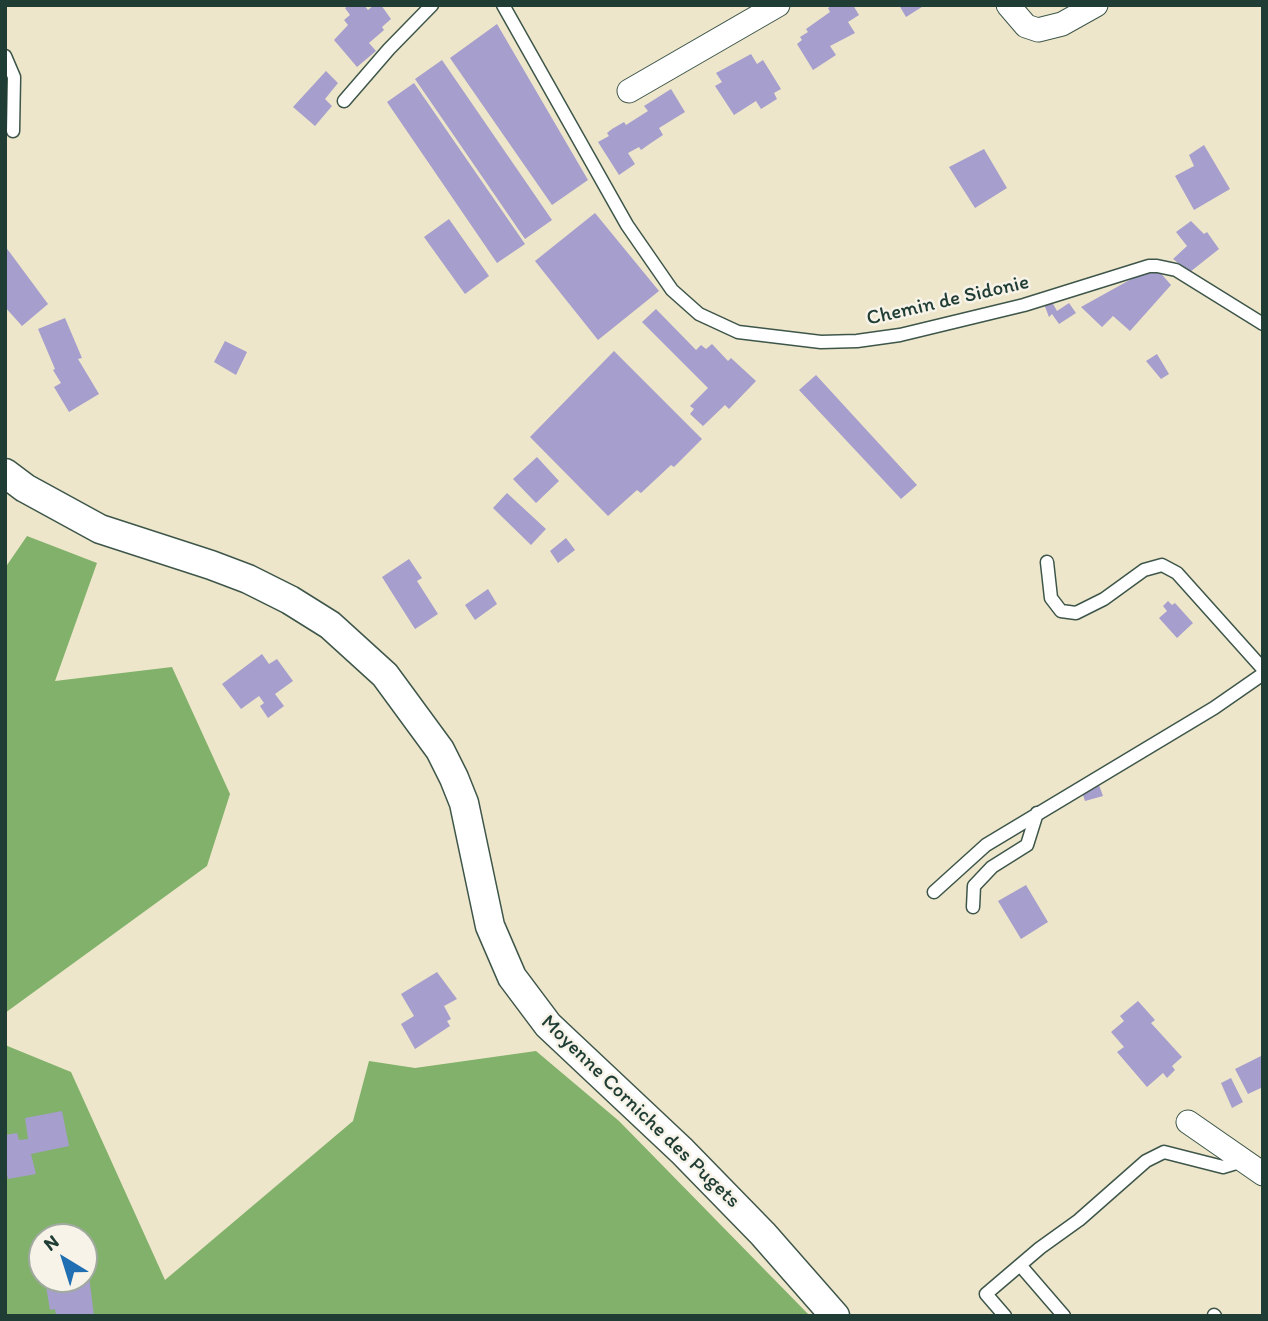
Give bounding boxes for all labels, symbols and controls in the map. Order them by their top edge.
street label: Chemin de Sidonie [864,270,1032,332]
street label: Moyenne Corniche des Pugets [535,1010,745,1214]
north arrow [28,1223,98,1293]
text: N [39,1230,63,1256]

